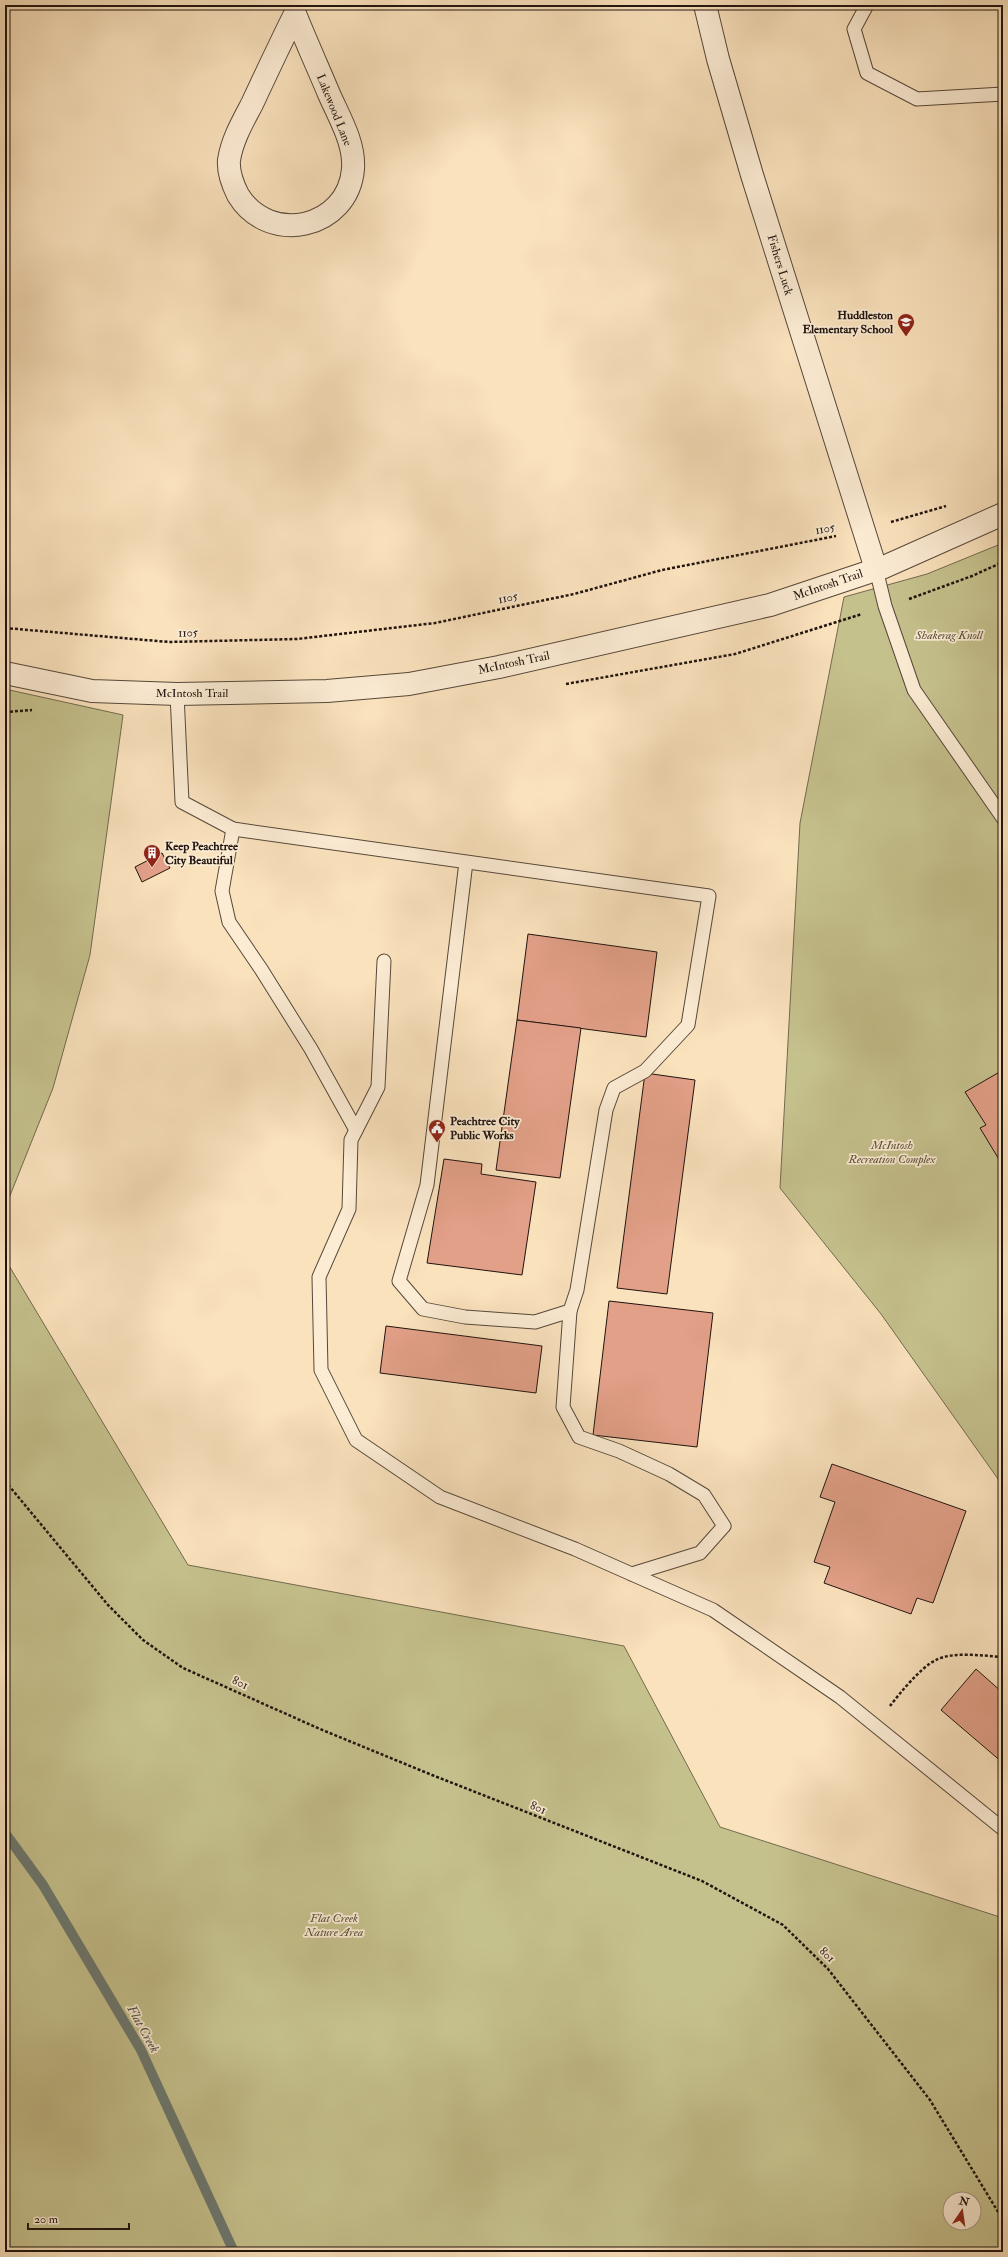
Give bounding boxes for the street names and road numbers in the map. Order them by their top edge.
street label: Lakewood Lane [313,72,355,148]
street label: Fishers Luck [764,233,796,297]
street label: 1105 [814,520,837,538]
street label: McIntosh Trail [791,566,865,604]
street label: 1105 [497,588,520,607]
street label: 1105 [178,625,199,641]
street label: McIntosh Trail [477,648,551,678]
street label: McIntosh Trail [156,686,228,701]
street label: 801 [230,1673,250,1693]
street label: 801 [528,1798,548,1818]
street label: 801 [816,1944,838,1966]

